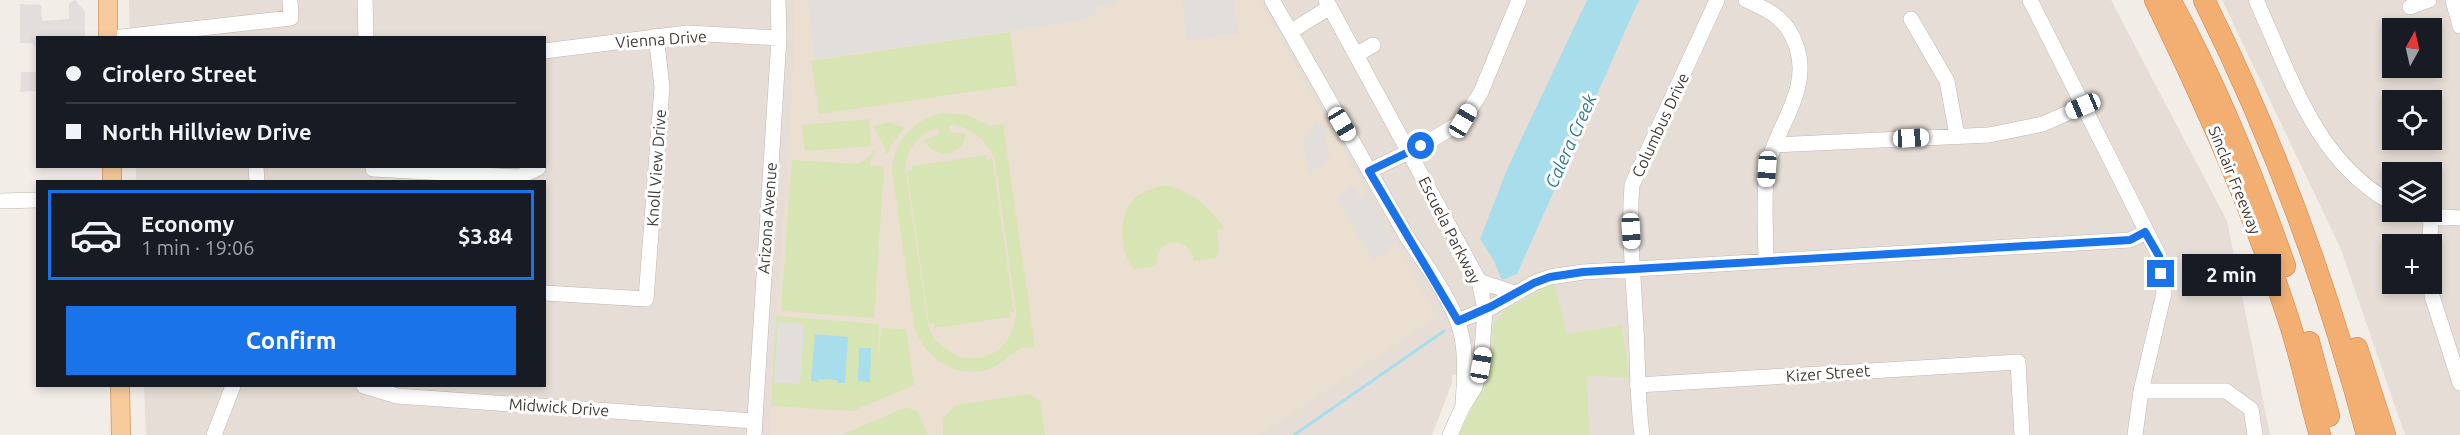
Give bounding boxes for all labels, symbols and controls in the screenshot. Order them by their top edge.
north arrow [2382,18,2442,78]
map controls [2382,18,2442,294]
street label: Vienna Drive [615,27,707,51]
text: Cirolero Street [102,61,257,86]
street label: Columbus Drive [1628,70,1692,180]
water label: Calera Creek [1540,90,1600,191]
button: locate [2382,90,2442,150]
car [2063,91,2103,121]
car [1446,101,1480,141]
car [1325,104,1359,144]
street label: Knoll View Drive [643,109,669,227]
text: North Hillview Drive [102,119,312,144]
street label: Sinclair Freeway [2205,123,2265,237]
car [1893,128,1929,148]
route start [1407,132,1434,159]
car [1757,150,1777,188]
street label: Arizona Avenue [754,162,780,274]
button: layers [2382,162,2442,222]
street label: Escuela Parkway [1415,174,1485,287]
icon: car [69,208,123,262]
text: Economy [141,211,234,236]
car [1621,213,1641,249]
text: $3.84 [458,223,513,248]
button: + [2382,234,2442,294]
text: 1 min · 19:06 [141,236,255,259]
callout: 2 min [2182,253,2281,295]
route end [2147,260,2174,287]
text: 2 min [2206,263,2257,286]
button: Confirm [66,306,516,375]
car [1469,346,1493,384]
street label: Kizer Street [1785,361,1871,385]
street label: Midwick Drive [508,395,610,419]

